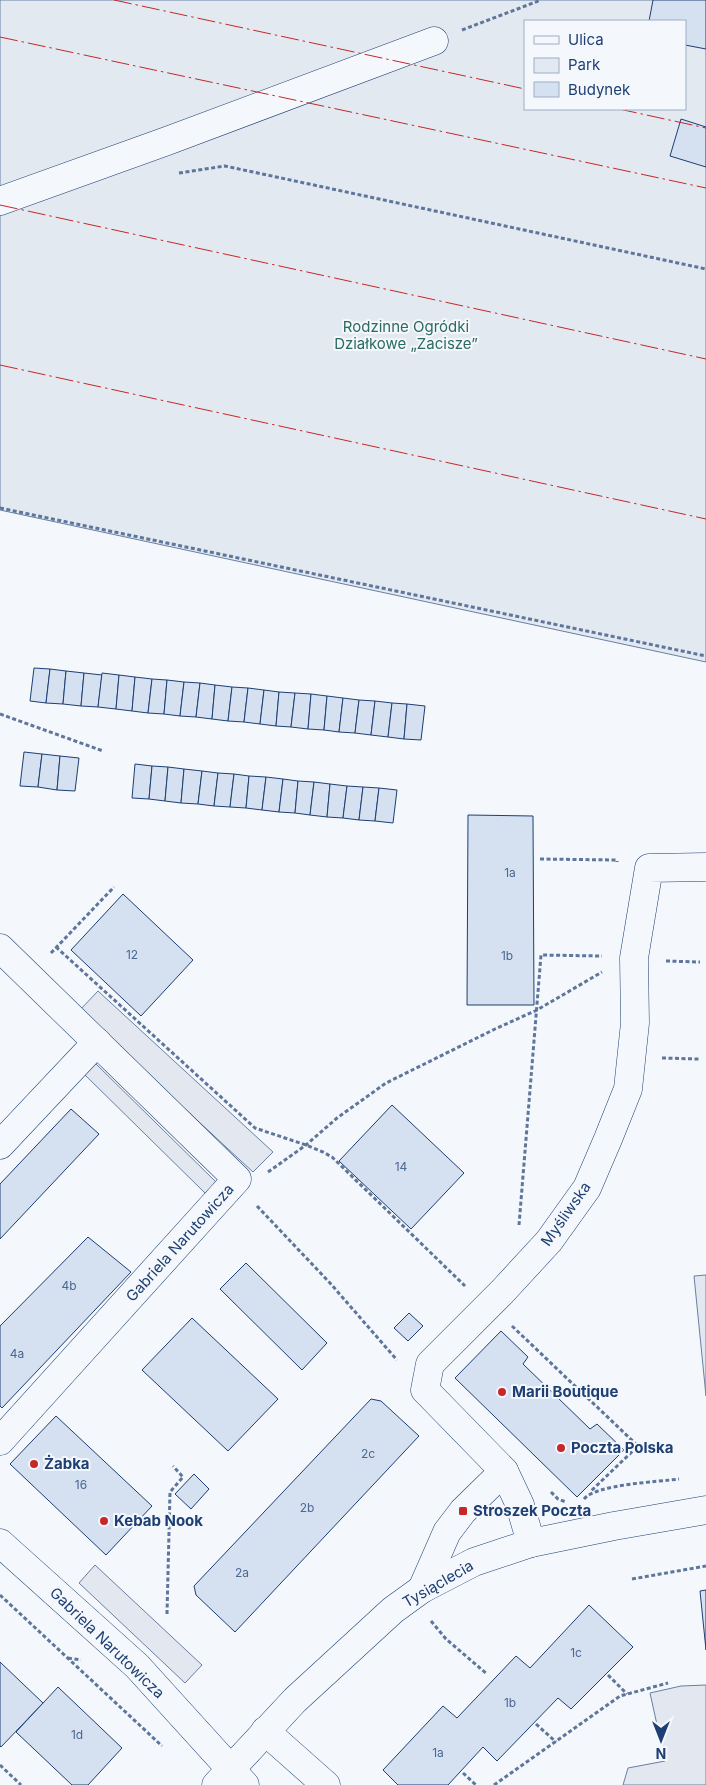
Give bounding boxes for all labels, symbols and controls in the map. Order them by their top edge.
legend [524,20,686,110]
text: Ulica [568,30,604,49]
text: Park [568,55,601,74]
text: Budynek [568,80,631,99]
park label: Rodzinne Ogródki Działkowe „Zacisze” [334,317,478,353]
house number: 1a [504,865,516,880]
house number: 12 [126,947,138,962]
house number: 1b [501,948,513,963]
house number: 14 [395,1159,408,1174]
street label: Myśliwska [537,1178,595,1250]
street label: Gabriela Narutowicza [122,1180,238,1306]
house number: 4b [61,1278,77,1293]
house number: 4a [10,1346,24,1361]
place label: Marii Boutique [512,1382,618,1401]
marker: Marii Boutique [496,1386,508,1398]
place label: Poczta Polska [571,1438,673,1457]
marker: Poczta Polska [555,1442,567,1454]
house number: 2c [361,1446,375,1461]
place label: Żabka [44,1454,90,1473]
marker: Żabka [28,1458,40,1470]
house number: 16 [75,1477,87,1492]
house number: 2b [300,1500,314,1515]
place label: Stroszek Poczta [473,1501,591,1520]
marker: Stroszek Poczta [457,1505,469,1517]
place label: Kebab Nook [114,1511,203,1530]
marker: Kebab Nook [98,1515,110,1527]
street label: Tysiąclecia [399,1556,477,1611]
house number: 2a [235,1565,249,1580]
street label: Gabriela Narutowicza [46,1583,169,1702]
house number: 1c [570,1645,582,1660]
house number: 1b [504,1695,516,1710]
north arrow [636,1715,686,1765]
house number: 1d [71,1727,83,1742]
house number: 1a [432,1745,444,1760]
text: N [656,1745,666,1762]

